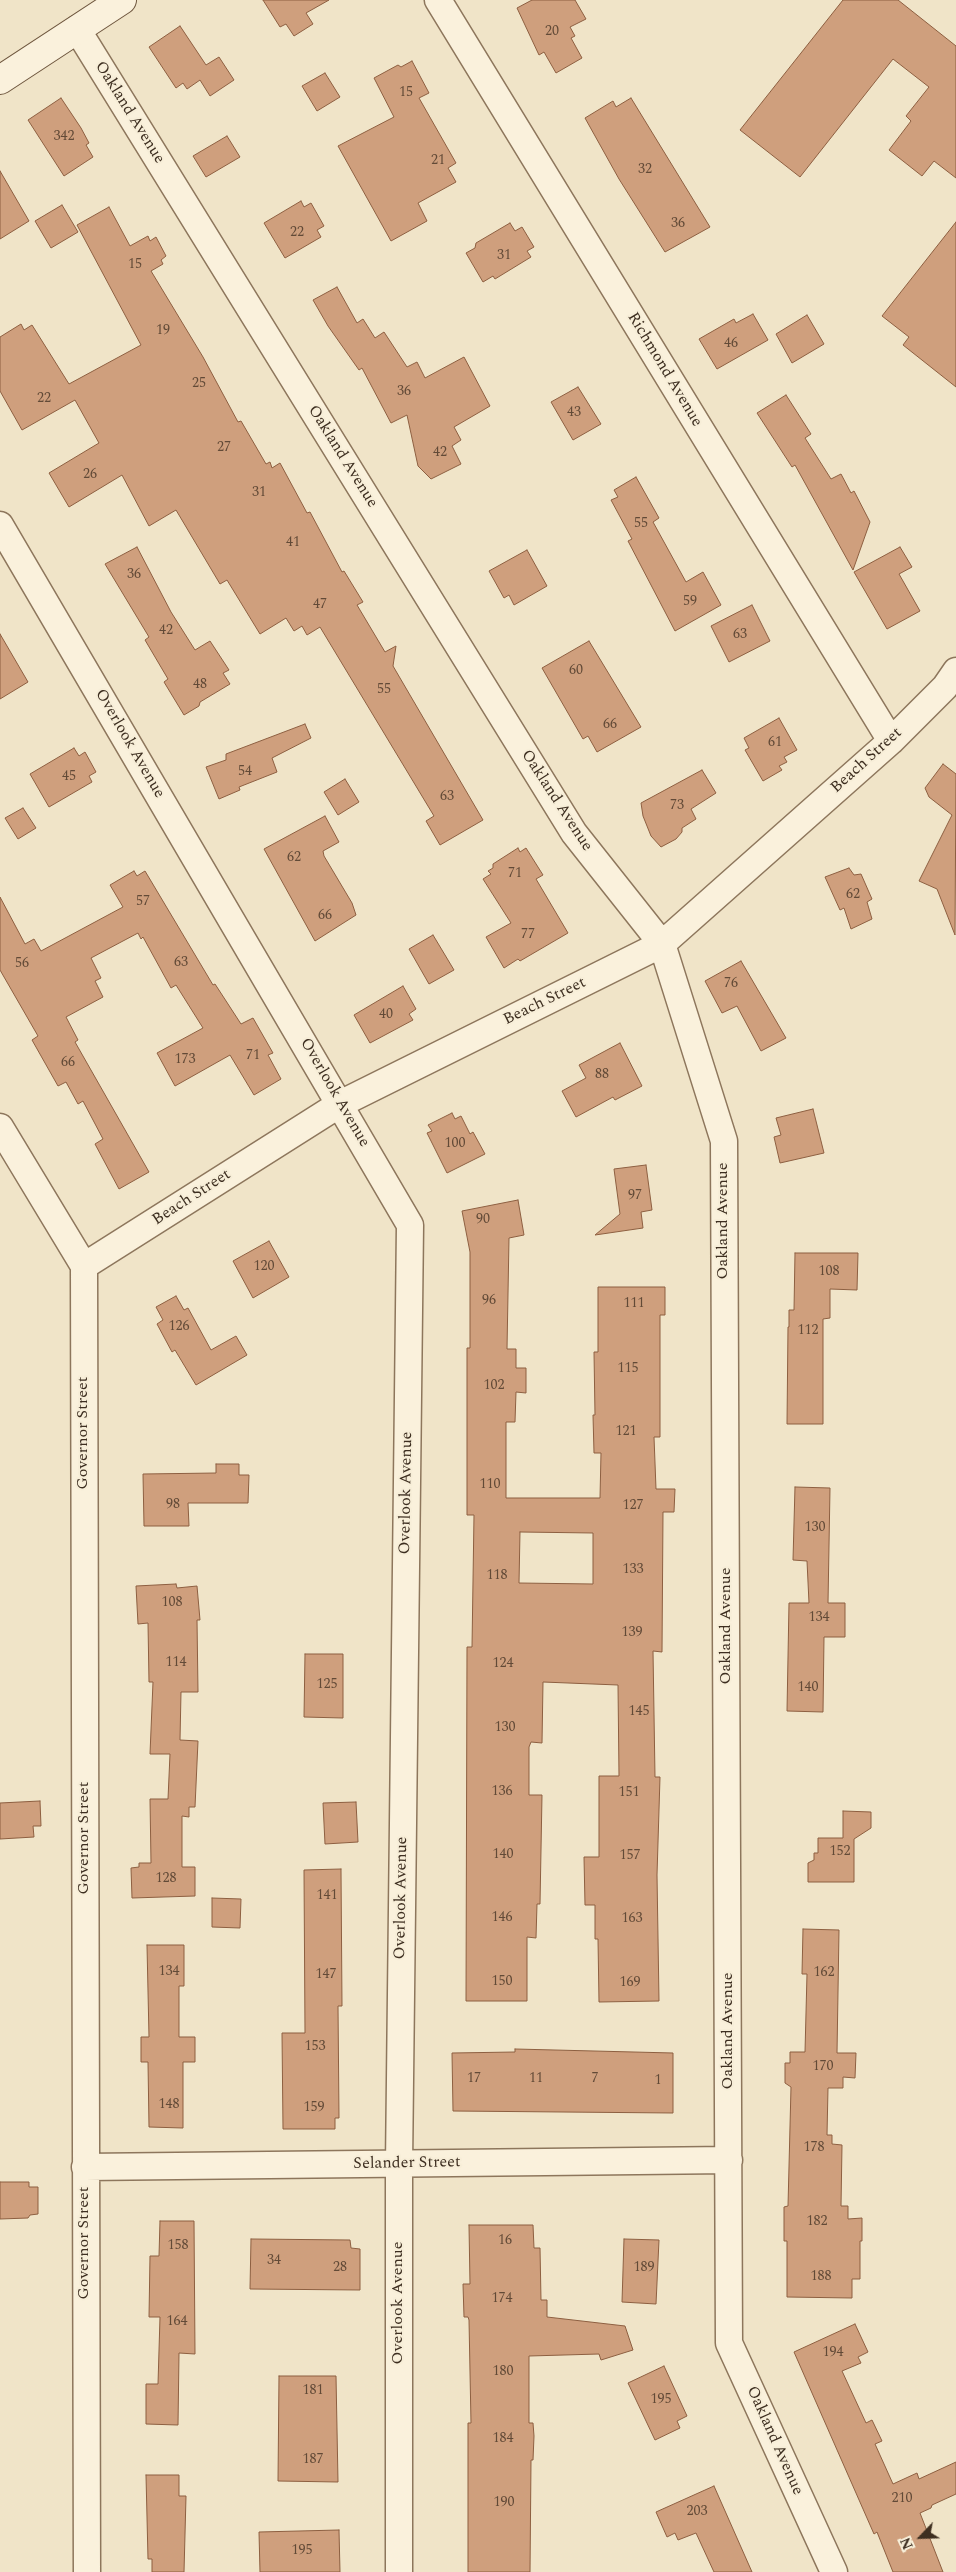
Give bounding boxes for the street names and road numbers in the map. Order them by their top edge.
street label: Oakland Avenue [90,58,168,168]
street label: Richmond Avenue [622,309,706,431]
street label: Oakland Avenue [303,402,381,512]
street label: Overlook Avenue [90,686,168,802]
street label: Beach Street [827,724,907,798]
street label: Oakland Avenue [516,747,596,855]
street label: Beach Street [501,974,589,1030]
street label: Overlook Avenue [295,1035,373,1151]
street label: Oakland Avenue [714,1162,734,1280]
street label: Beach Street [149,1166,235,1230]
street label: Governor Street [74,1377,94,1489]
street label: Overlook Avenue [396,1431,418,1555]
street label: Oakland Avenue [717,1567,737,1685]
street label: Governor Street [75,1782,95,1894]
street label: Overlook Avenue [391,1836,413,1960]
street label: Oakland Avenue [719,1972,739,2090]
street label: Selander Street [353,2153,461,2175]
street label: Governor Street [75,2187,95,2299]
street label: Overlook Avenue [389,2242,409,2364]
street label: Oakland Avenue [741,2384,807,2498]

